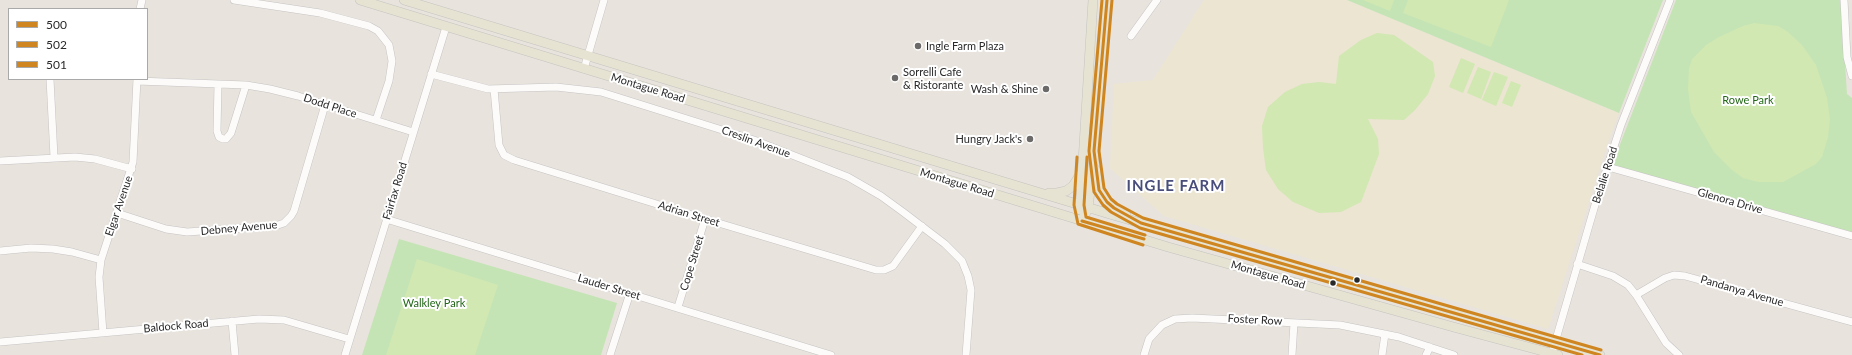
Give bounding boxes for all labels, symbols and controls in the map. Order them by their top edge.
legend [8,8,148,80]
text: 500 [46,17,67,32]
text: 502 [46,37,67,52]
place label: Ingle Farm Plaza [926,39,1004,53]
marker: Ingle Farm Plaza [913,41,923,51]
text: 501 [46,57,67,72]
place label: Sorrelli Cafe & Ristorante [903,65,963,91]
street label: Montague Road [609,70,687,106]
marker: Sorrelli Cafe & Ristorante [890,73,900,83]
place label: Wash & Shine [971,82,1038,96]
marker: Wash & Shine [1041,84,1051,94]
street label: Dodd Place [302,91,358,121]
park label: Rowe Park [1722,93,1774,107]
street label: Creslin Avenue [720,123,792,161]
place label: Hungry Jack's [956,132,1022,146]
marker: Hungry Jack's [1025,134,1035,144]
street label: Belalie Road [1590,145,1620,205]
street label: Fairfax Road [380,161,410,221]
street label: Montague Road [918,165,996,201]
street label: Elgar Avenue [102,174,136,238]
district label: INGLE FARM [1127,177,1225,195]
street label: Glenora Drive [1696,185,1764,217]
street label: Adrian Street [657,198,721,230]
street label: Debney Avenue [200,218,278,238]
street label: Cope Street [677,234,707,292]
street label: Montague Road [1229,258,1307,292]
street label: Lauder Street [576,271,642,303]
street label: Pandanya Avenue [1699,273,1785,309]
unlabelled marker [1352,275,1362,285]
unlabelled marker [1328,278,1338,288]
park label: Walkley Park [403,296,465,310]
street label: Foster Row [1227,312,1283,328]
street label: Baldock Road [143,317,209,335]

